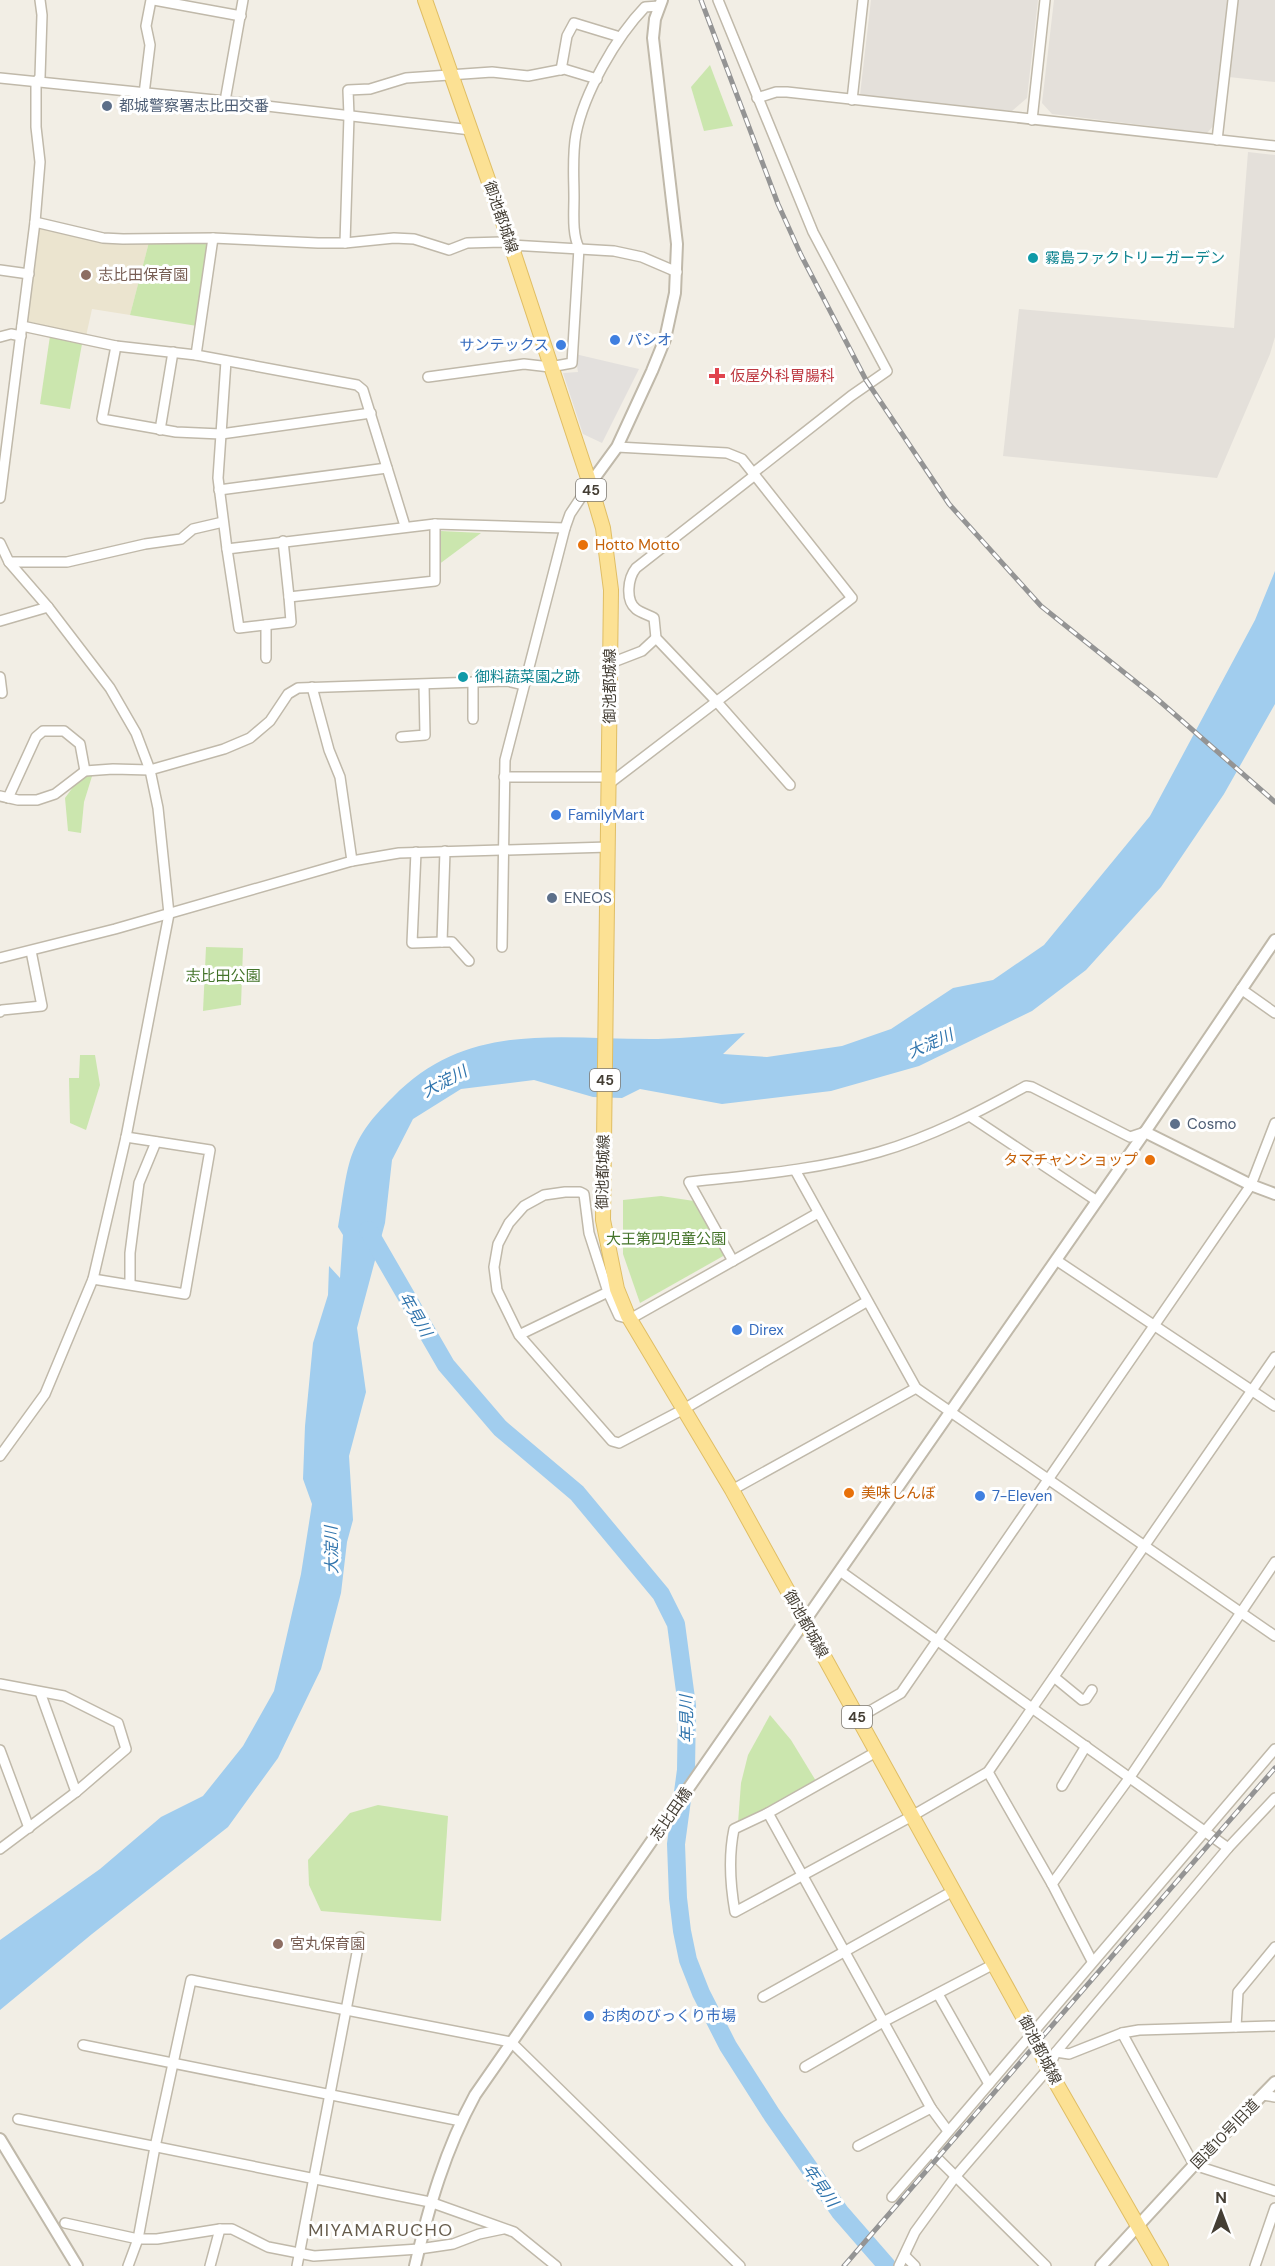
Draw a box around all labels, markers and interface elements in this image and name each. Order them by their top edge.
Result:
place label: 都城警察署志比田交番 [119,96,269,116]
marker: 都城警察署志比田交番 [100,99,114,113]
street label: 御池都城線 [479,178,523,256]
place label: 霧島ファクトリーガーデン [1045,248,1225,268]
marker: 霧島ファクトリーガーデン [1026,251,1040,265]
place label: 志比田保育園 [98,265,188,285]
marker: 志比田保育園 [79,268,93,282]
place label: パシオ [627,330,672,350]
marker: パシオ [608,333,622,347]
place label: サンテックス [459,335,549,355]
marker: サンテックス [554,338,568,352]
place label: 仮屋外科胃腸科 [730,366,835,386]
marker: 仮屋外科胃腸科 [708,367,726,385]
road number: 45 [576,479,606,501]
place label: Hotto Motto [595,535,680,555]
marker: Hotto Motto [576,538,590,552]
street label: 御池都城線 [600,648,620,724]
place label: 御料蔬菜園之跡 [475,667,580,687]
marker: 御料蔬菜園之跡 [456,670,470,684]
place label: FamilyMart [568,805,645,825]
marker: FamilyMart [549,808,563,822]
place label: ENEOS [564,888,612,908]
marker: ENEOS [545,891,559,905]
park label: 志比田公園 [185,966,261,986]
water label: 大淀川 [904,1023,958,1063]
water label: 大淀川 [418,1060,472,1102]
road number: 45 [590,1069,620,1091]
place label: Cosmo [1187,1114,1237,1134]
marker: Cosmo [1168,1117,1182,1131]
street label: 御池都城線 [592,1134,614,1210]
place label: タマチャンショップ [1003,1150,1138,1170]
marker: タマチャンショップ [1143,1153,1157,1167]
park label: 大王第四児童公園 [606,1229,726,1249]
water label: 年見川 [394,1288,438,1342]
place label: Direx [749,1320,784,1340]
marker: Direx [730,1323,744,1337]
place label: 美味しんぼ [861,1483,936,1503]
marker: 美味しんぼ [842,1486,856,1500]
place label: 7-Eleven [992,1486,1052,1506]
marker: 7-Eleven [973,1489,987,1503]
water label: 大淀川 [321,1524,342,1574]
street label: 御池都城線 [779,1586,833,1662]
water label: 年見川 [676,1693,697,1743]
road number: 45 [842,1706,872,1728]
street label: 志比田橋 [646,1784,696,1844]
place label: 宮丸保育園 [290,1934,365,1954]
marker: 宮丸保育園 [271,1937,285,1951]
place label: お肉のびっくり市場 [601,2006,736,2026]
marker: お肉のびっくり市場 [582,2009,596,2023]
street label: 御池都城線 [1014,2012,1066,2088]
street label: 国道10号旧道 [1187,2095,1263,2173]
water label: 年見川 [798,2160,844,2213]
north arrow [1191,2182,1251,2242]
text: N [1215,2187,1227,2208]
district label: MIYAMARUCHO [308,2218,454,2242]

